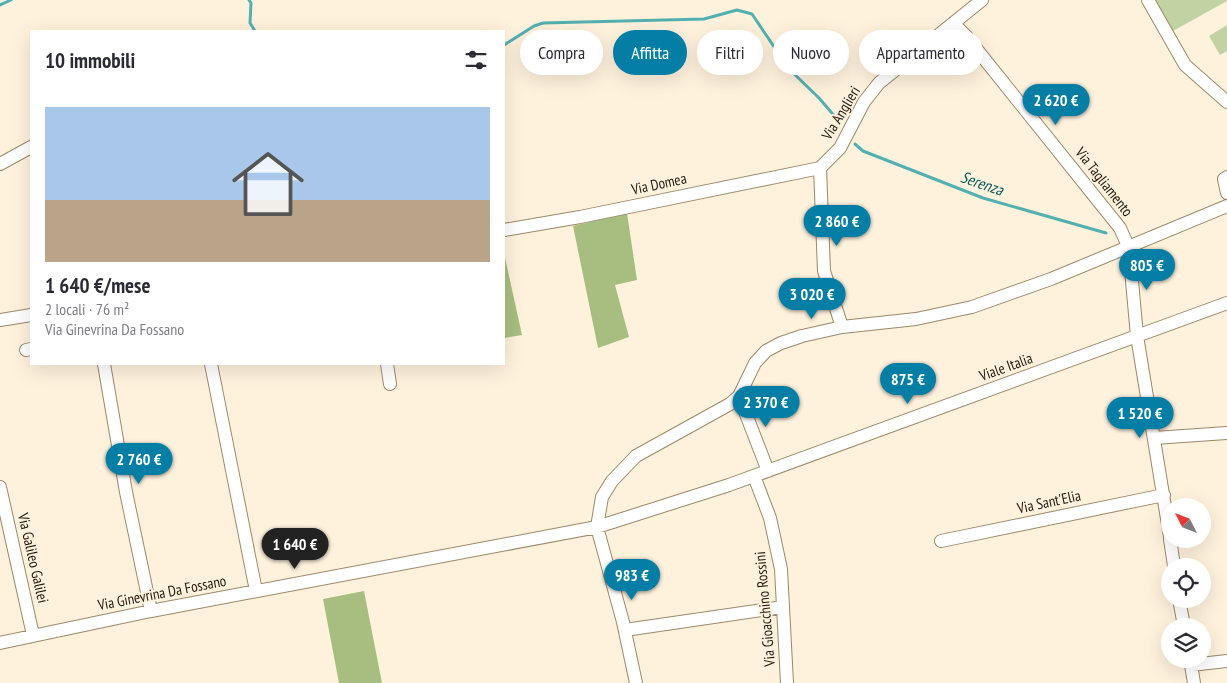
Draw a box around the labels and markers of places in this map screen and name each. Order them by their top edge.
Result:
pin: 2 620 € [1010,84,1102,126]
pin: 2 860 € [791,204,883,247]
pin: 805 € [1112,248,1182,291]
pin: 3 020 € [766,278,858,320]
pin: 875 € [873,362,943,405]
pin: 2 370 € [720,386,812,428]
pin: 1 520 € [1094,396,1186,439]
pin: 2 760 € [93,442,185,485]
pin: 1 640 € [249,528,341,570]
pin: 983 € [597,558,667,601]

